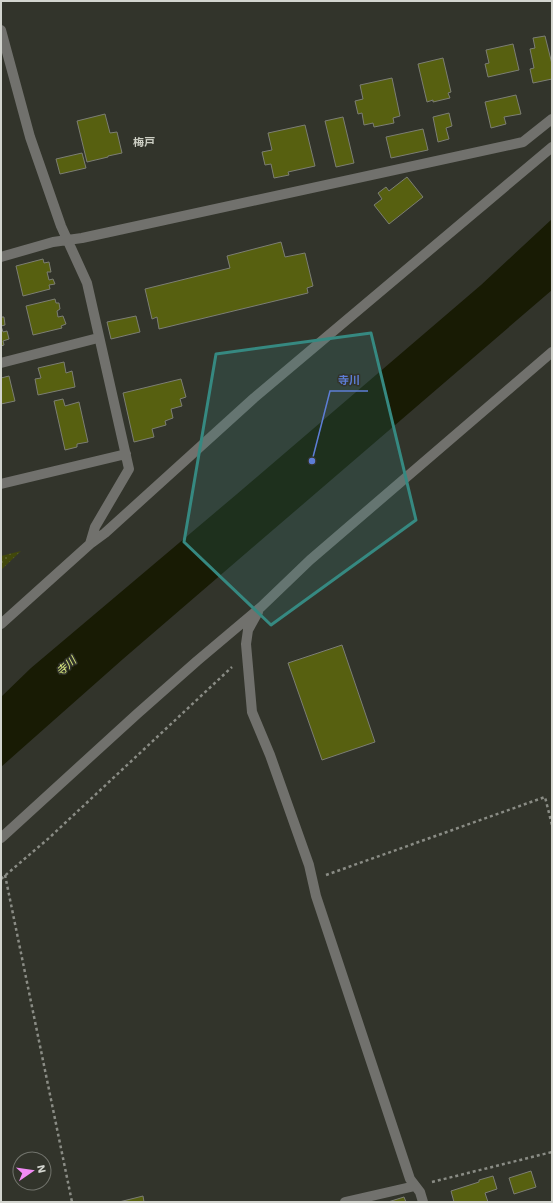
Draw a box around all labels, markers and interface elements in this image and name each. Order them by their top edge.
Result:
district label: 梅戸 [133,136,155,149]
callout: 寺川 [330,368,368,391]
text: 寺川 [338,374,360,387]
water label: 寺川 [54,654,80,679]
north arrow [12,1151,52,1191]
text: N [34,1163,49,1174]

